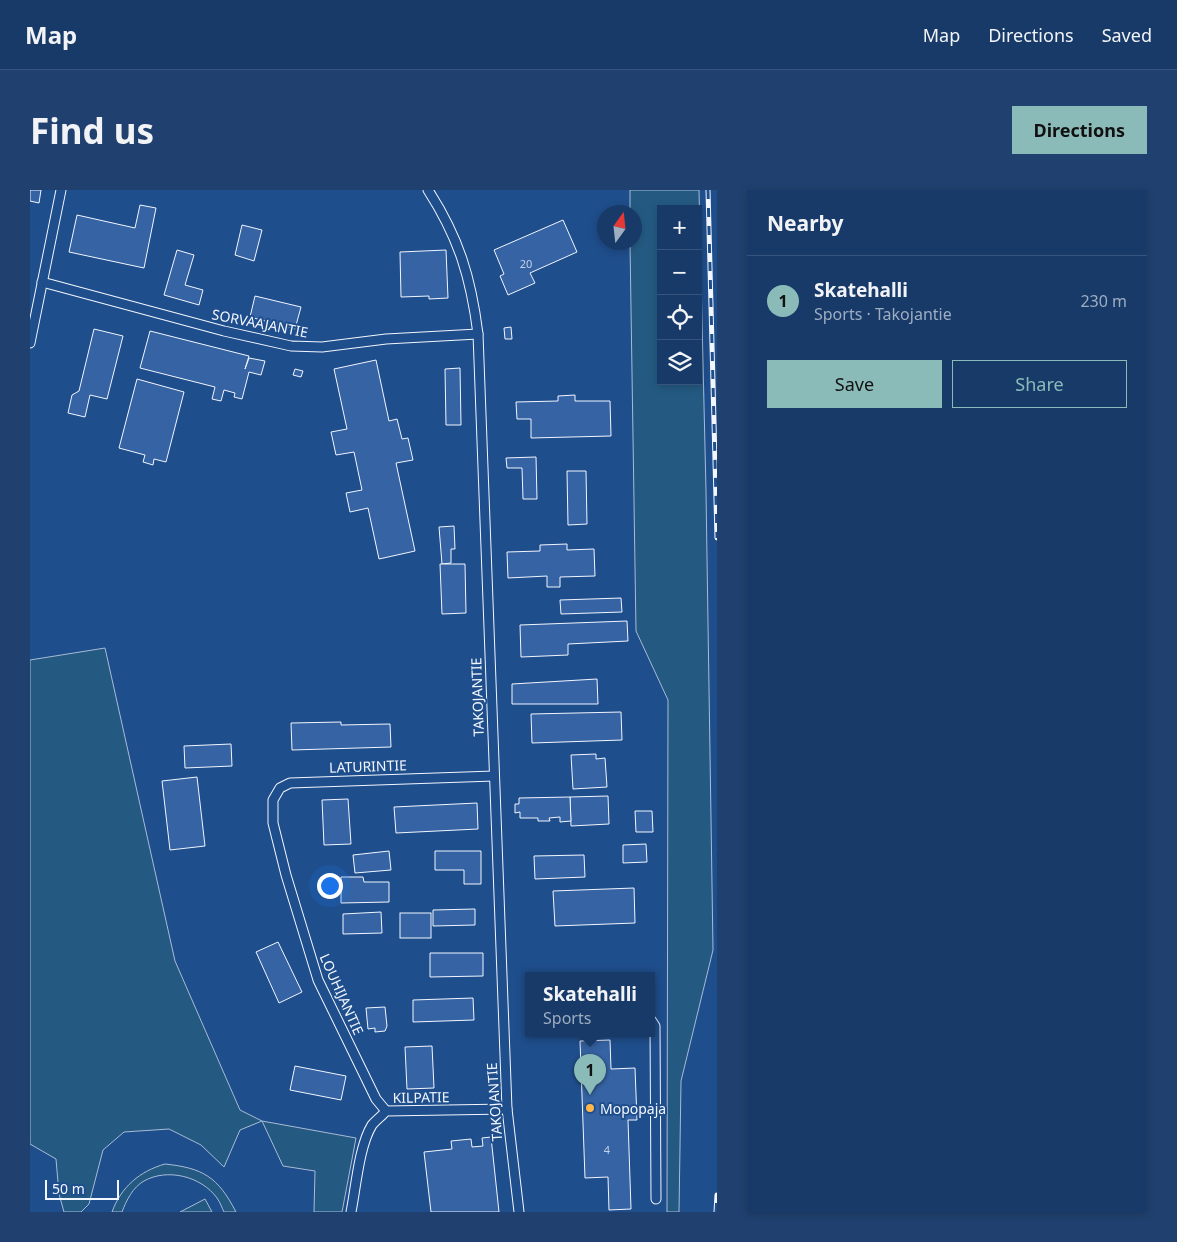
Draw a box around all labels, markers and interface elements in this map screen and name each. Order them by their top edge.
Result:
text: Map [25,18,77,51]
text: Map [923,23,960,47]
text: Directions [988,23,1074,47]
text: Saved [1102,23,1152,47]
button: Directions [1012,106,1147,154]
text: Find us [30,107,154,154]
north arrow [597,205,642,250]
map controls [657,205,702,385]
button: + [657,205,702,250]
text: Nearby [767,209,843,237]
button: − [657,250,702,295]
house number: 20 [520,256,532,271]
text: Skatehalli [814,277,908,303]
text: 1 [778,290,788,312]
text: 230 m [1080,290,1127,312]
button: locate [657,295,702,340]
text: Sports · Takojantie [814,303,952,325]
street label: SORVAAJANTIE [210,304,310,342]
button: layers [657,340,702,385]
button: Save [767,360,942,408]
button: Share [952,360,1127,408]
street label: TAKOJANTIE [466,657,488,737]
street label: LATURINTIE [329,755,407,777]
your location [317,873,343,899]
street label: LOUHIJANTIE [316,950,368,1038]
popup [525,972,655,1037]
text: Skatehalli [543,981,637,1007]
text: Sports [543,1007,591,1029]
pin: 1 [574,1054,606,1095]
street label: TAKOJANTIE [482,1062,506,1142]
street label: KILPATIE [392,1087,450,1107]
place label: Mopopaja [600,1099,666,1118]
marker: Mopopaja [584,1102,596,1114]
house number: 4 [604,1142,611,1157]
scale bar [45,1177,119,1200]
text: 50 m [52,1179,85,1198]

